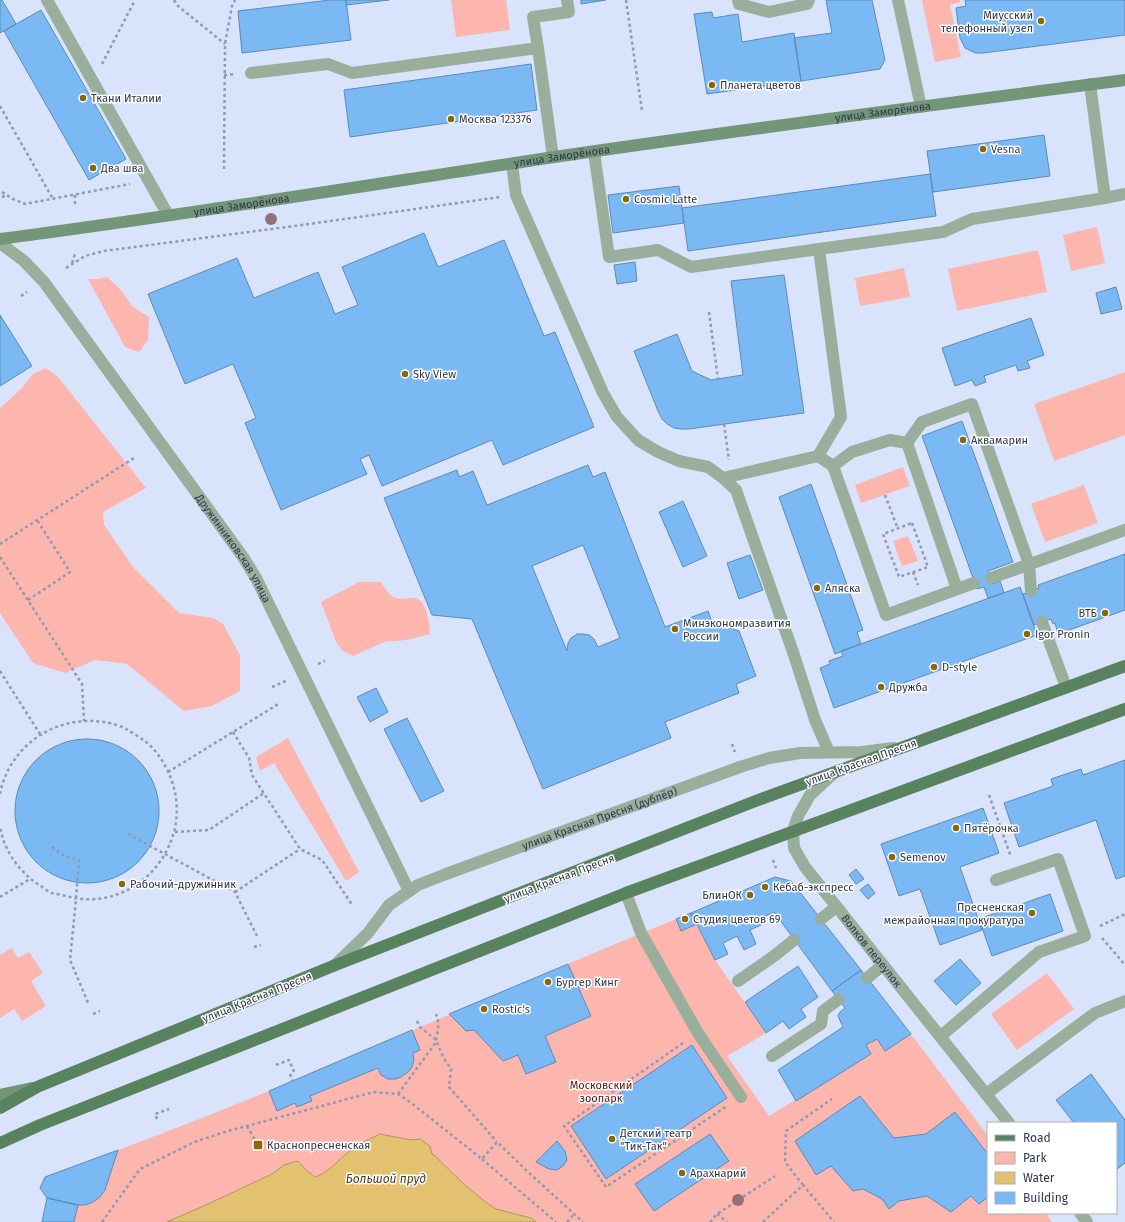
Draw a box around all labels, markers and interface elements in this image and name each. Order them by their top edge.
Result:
place label: Миусский телефонный узел [941,9,1033,35]
marker: Миусский телефонный узел [1036,16,1046,26]
place label: Планета цветов [720,79,801,92]
marker: Планета цветов [707,80,717,90]
place label: Ткани Италии [91,92,161,105]
marker: Ткани Италии [78,93,88,103]
street label: улица Заморёнова [834,99,932,125]
place label: Москва 123376 [459,113,532,126]
marker: Москва 123376 [446,114,456,124]
street label: улица Заморёнова [513,143,611,170]
place label: Vesna [991,143,1020,156]
marker: Vesna [978,144,988,154]
place label: Два шва [100,162,144,175]
marker: Два шва [88,163,98,173]
street label: улица Заморёнова [193,192,290,219]
place label: Cosmic Latte [634,193,697,206]
marker: Cosmic Latte [621,194,631,204]
place label: Sky View [413,368,456,381]
marker: Sky View [400,369,410,379]
place label: Аквамарин [971,434,1028,447]
marker: Аквамарин [958,435,968,445]
street label: Дружинниковская улица [192,491,273,605]
place label: Аляска [825,582,861,595]
marker: Аляска [812,583,822,593]
place label: ВТБ [1078,607,1098,620]
marker: ВТБ [1100,608,1110,618]
place label: Минэкономразвития России [683,617,791,643]
marker: Минэкономразвития России [670,624,680,634]
place label: Igor Pronin [1035,628,1090,641]
marker: Igor Pronin [1022,629,1032,639]
place label: D-style [942,661,977,674]
marker: D-style [929,662,939,672]
place label: Дружба [888,681,928,694]
marker: Дружба [876,682,886,692]
street label: улица Красная Пресня [804,736,918,789]
street label: улица Красная Пресня (дублёр) [520,784,679,853]
place label: Пятёрочка [964,822,1019,835]
marker: Пятёрочка [951,823,961,833]
street label: улица Красная Пресня [502,851,616,905]
place label: Semenov [900,851,946,864]
marker: Semenov [887,852,897,862]
place label: Рабочий-дружинник [130,878,236,891]
marker: Рабочий-дружинник [117,879,127,889]
place label: Кебаб-экспресс [773,881,854,894]
marker: Кебаб-экспресс [760,882,770,892]
place label: БлинОК [702,889,743,902]
marker: БлинОК [745,890,755,900]
place label: Пресненская межрайонная прокуратура [884,901,1024,927]
marker: Пресненская межрайонная прокуратура [1027,908,1037,918]
street label: Волков переулок [838,912,904,990]
place label: Студия цветов 69 [693,913,781,926]
marker: Студия цветов 69 [680,914,690,924]
street label: улица Красная Пресня [201,970,314,1025]
place label: Бургер Кинг [556,976,619,989]
marker: Бургер Кинг [543,977,553,987]
place label: Rostic's [492,1003,530,1016]
marker: Rostic's [479,1004,489,1014]
park label: Московский зоопарк [570,1079,632,1105]
legend [987,1122,1117,1214]
place label: Детский театр "Тик-Так" [619,1127,692,1153]
text: Road [1023,1131,1051,1145]
marker: Детский театр "Тик-Так" [607,1134,617,1144]
marker: Краснопресненская [252,1139,264,1151]
place label: Краснопресненская [267,1139,370,1152]
text: Park [1023,1151,1047,1165]
place label: Арахнарий [690,1167,746,1180]
marker: Арахнарий [677,1168,687,1178]
text: Water [1023,1171,1055,1185]
water label: Большой пруд [346,1172,426,1186]
text: Building [1023,1191,1069,1205]

